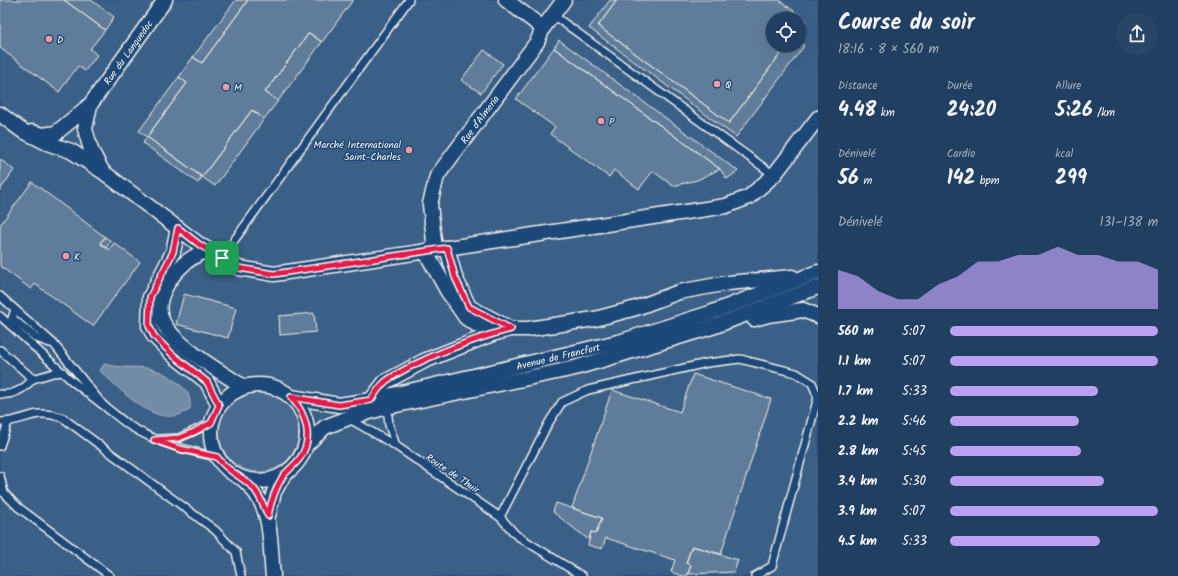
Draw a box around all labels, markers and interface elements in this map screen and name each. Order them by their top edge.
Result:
text: Course du soir [838,6,975,41]
map controls [766,12,806,52]
button: locate [766,12,806,52]
button: share [1116,13,1158,55]
street label: Rue du Languedoc [100,16,158,88]
place label: D [57,32,64,48]
marker: D [44,34,54,44]
text: 18:16 · 8 × 560 m [838,39,939,60]
place label: Q [725,77,732,93]
text: Distance [838,77,878,95]
text: Durée [947,77,972,95]
text: Allure [1055,77,1081,95]
marker: Q [712,79,722,89]
place label: M [234,80,242,96]
marker: M [221,82,231,92]
street label: Rue d'Almeria [457,92,504,147]
text: 4.48 [838,95,876,127]
text: 24:20 [947,95,996,127]
text: 5:26 [1055,95,1093,127]
text: km [876,104,895,122]
text: /km [1093,104,1115,122]
place label: P [609,114,615,130]
marker: P [596,116,606,126]
place label: Marché International Saint-Charles [314,137,402,165]
marker: Marché International Saint-Charles [404,145,414,155]
text: Dénivelé [838,145,876,163]
text: Cardio [947,145,975,163]
text: kcal [1055,145,1073,163]
text: 56 [838,163,859,195]
text: 142 [947,163,975,195]
text: 299 [1055,163,1087,195]
text: m [859,172,872,190]
text: bpm [975,172,999,190]
text: Dénivelé [838,212,882,233]
text: 131–138 m [1100,212,1158,233]
pin [205,241,239,275]
icon: arrive [211,247,233,269]
place label: K [74,249,80,265]
marker: K [61,251,71,261]
text: 560 m [838,321,874,342]
text: 5:07 [902,321,925,342]
street label: Avenue de Francfort [515,339,602,375]
text: 1.1 km [838,351,871,372]
text: 5:07 [902,351,925,372]
text: 1.7 km [838,381,873,402]
text: 5:33 [902,381,927,402]
text: 2.2 km [838,411,878,432]
text: 5:46 [902,411,927,432]
text: 2.8 km [838,441,878,462]
text: 5:45 [902,441,926,462]
street label: Route de Thuir [422,450,483,498]
text: 3.4 km [838,471,877,492]
text: 5:30 [902,471,926,492]
text: 3.9 km [838,501,877,522]
text: 5:07 [902,501,925,522]
text: 4.5 km [838,531,877,552]
text: 5:33 [902,531,927,552]

